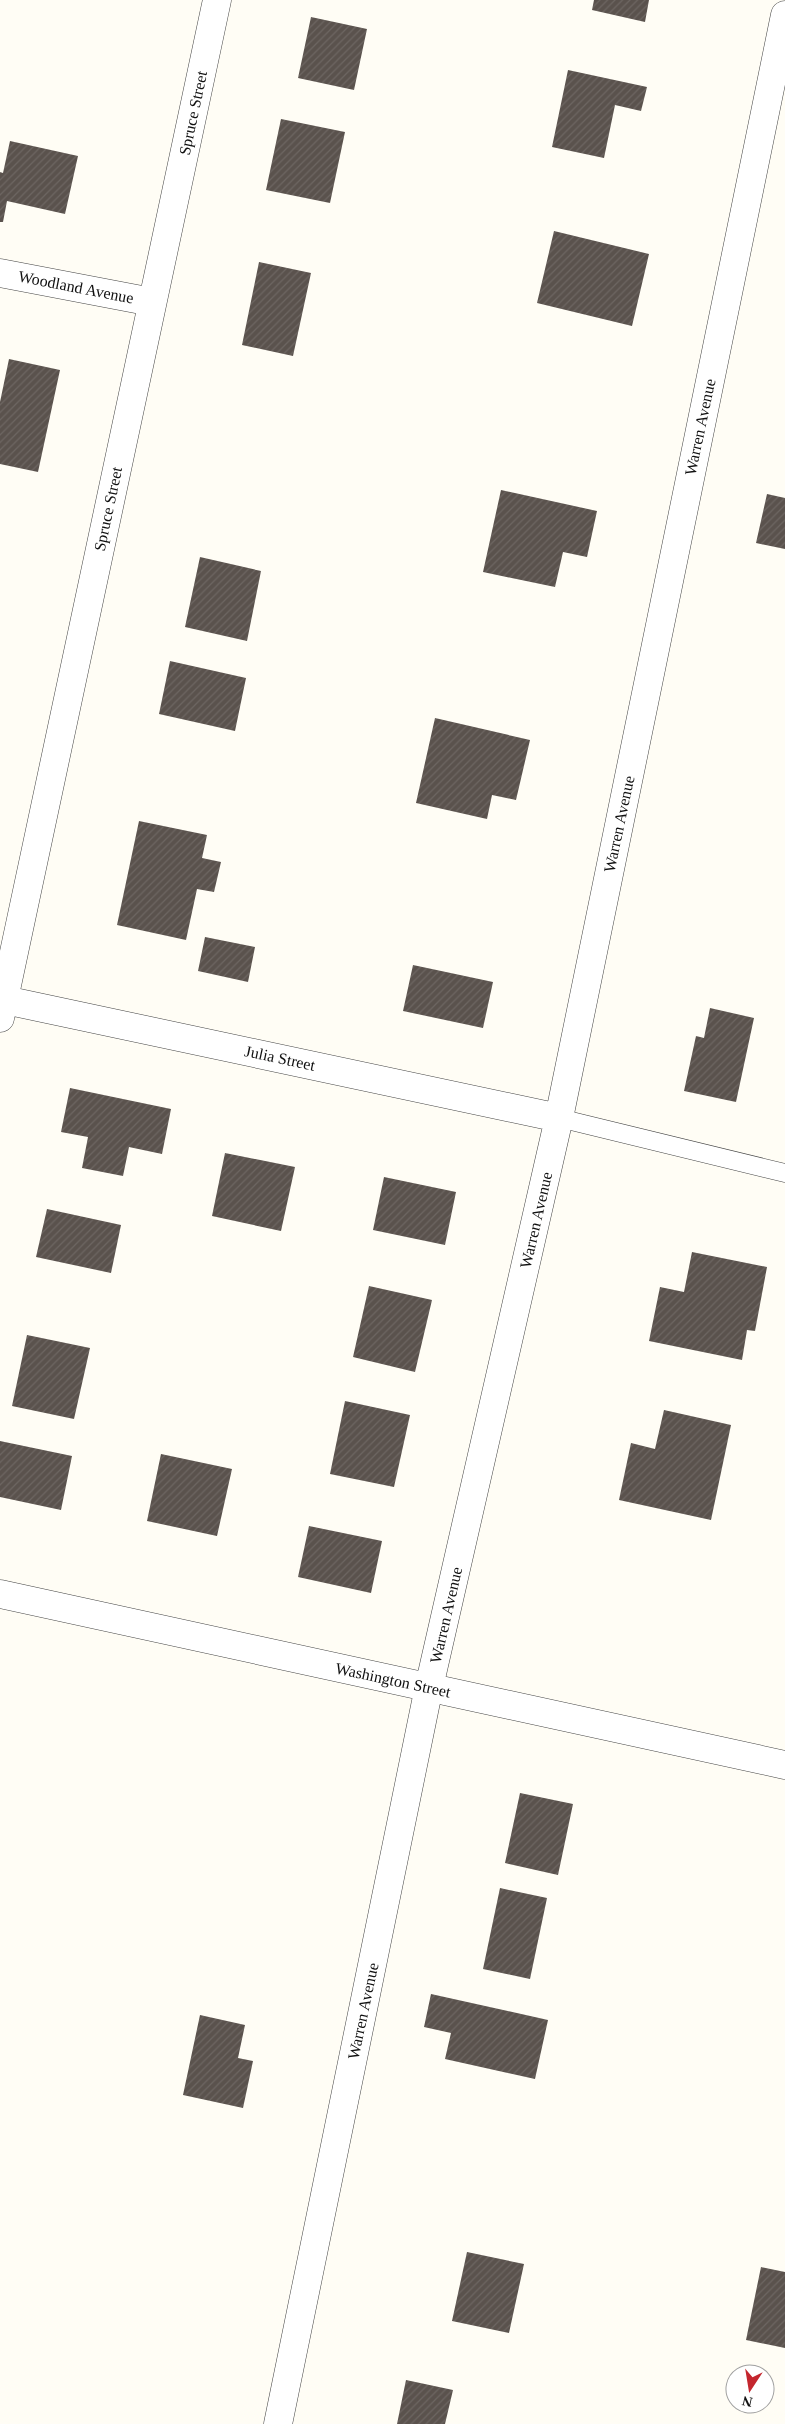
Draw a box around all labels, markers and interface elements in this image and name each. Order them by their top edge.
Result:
street label: Spruce Street [176,69,211,157]
street label: Woodland Avenue [17,267,135,307]
street label: Warren Avenue [681,377,719,477]
street label: Spruce Street [91,465,126,553]
street label: Warren Avenue [600,774,638,874]
street label: Julia Street [243,1042,317,1074]
street label: Warren Avenue [517,1170,555,1270]
street label: Warren Avenue [427,1565,465,1665]
street label: Washington Street [334,1659,453,1702]
street label: Warren Avenue [344,1961,382,2061]
north arrow [725,2364,775,2414]
text: N [741,2393,754,2410]

